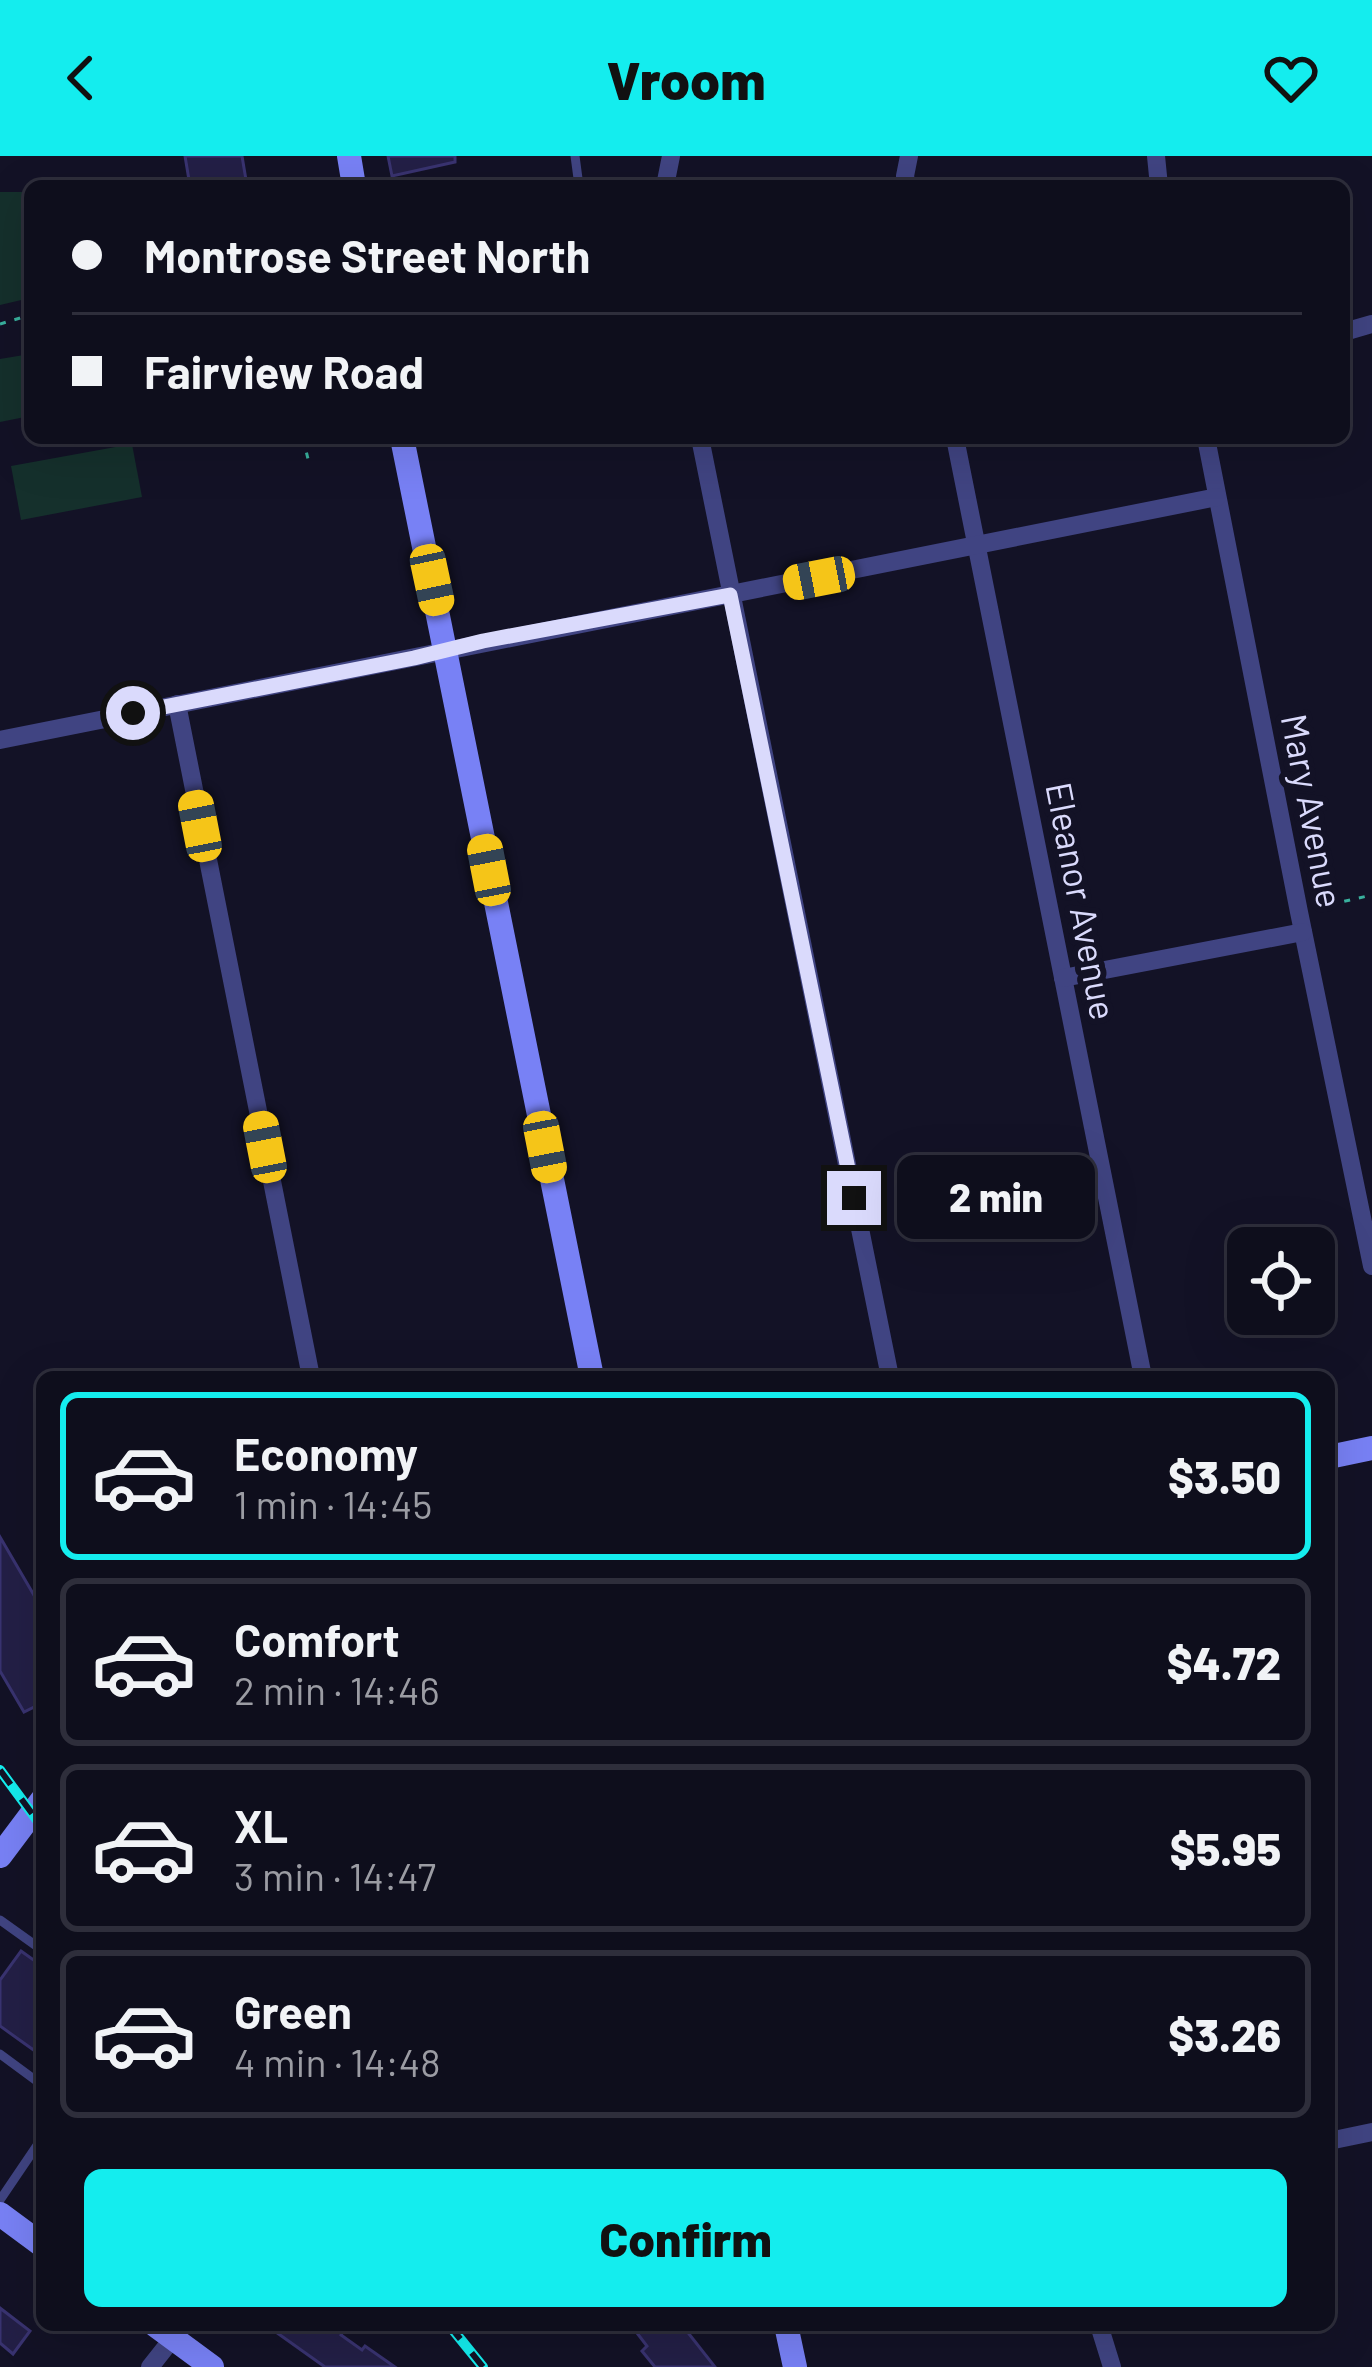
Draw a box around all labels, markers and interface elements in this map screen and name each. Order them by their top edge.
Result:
icon: back [48,45,114,111]
icon: heart [1258,45,1324,111]
text: Vroom [606,46,766,111]
text: Montrose Street North [144,228,590,282]
text: Fairview Road [144,344,424,398]
car [407,541,457,619]
car [780,553,858,603]
route start [106,686,160,740]
street label: Mary Avenue [1274,710,1353,911]
street label: Eleanor Avenue [1038,778,1127,1023]
car [175,787,225,865]
car [464,831,514,909]
car [240,1108,290,1186]
car [520,1108,570,1186]
callout: 2 min [896,1156,1094,1240]
route end [827,1171,881,1225]
text: 2 min [949,1173,1043,1220]
map controls [1227,1227,1335,1335]
button: locate [1227,1227,1335,1335]
icon: car [90,1422,198,1530]
text: Economy [234,1426,418,1480]
text: $3.50 [1168,1449,1281,1503]
text: 1 min · 14:45 [234,1480,432,1527]
icon: car [90,1608,198,1716]
text: Comfort [234,1612,400,1666]
text: $4.72 [1167,1635,1281,1689]
text: 2 min · 14:46 [234,1666,440,1713]
icon: car [90,1794,198,1902]
text: XL [234,1798,288,1852]
text: $5.95 [1170,1821,1281,1875]
text: 3 min · 14:47 [234,1852,436,1899]
icon: car [90,1980,198,2088]
text: Green [234,1984,352,2038]
text: $3.26 [1168,2007,1281,2061]
text: 4 min · 14:48 [234,2038,440,2085]
button: Confirm [84,2169,1287,2307]

